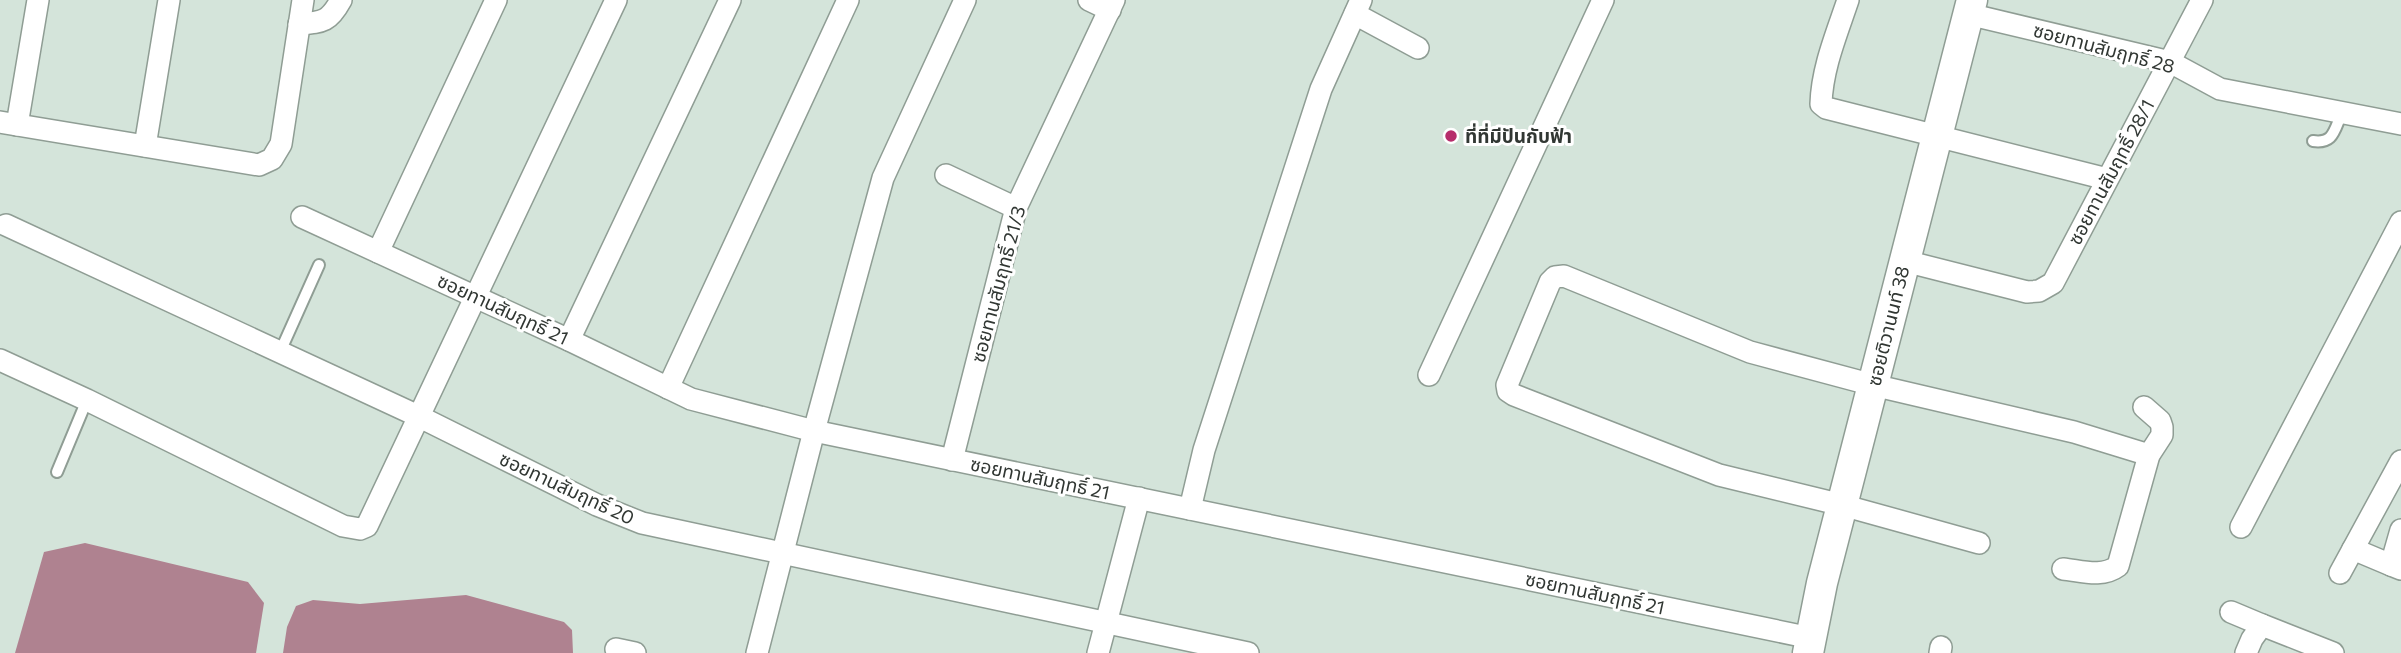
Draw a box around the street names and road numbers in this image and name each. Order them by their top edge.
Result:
street label: ซอยทานสัมฤทธิ์ 28 [2031,18,2177,77]
street label: ซอยทานสัมฤทธิ์ 28/1 [2063,95,2159,248]
street label: ซอยทานสัมฤทธิ์ 21/3 [966,203,1029,365]
street label: ซอยติวานนท์ 38 [1862,264,1914,388]
street label: ซอยทานสัมฤทธิ์ 21 [434,268,572,349]
street label: ซอยทานสัมฤทธิ์ 20 [496,446,638,529]
street label: ซอยทานสัมฤทธิ์ 21 [968,452,1112,504]
street label: ซอยทานสัมฤทธิ์ 21 [1523,567,1667,619]

